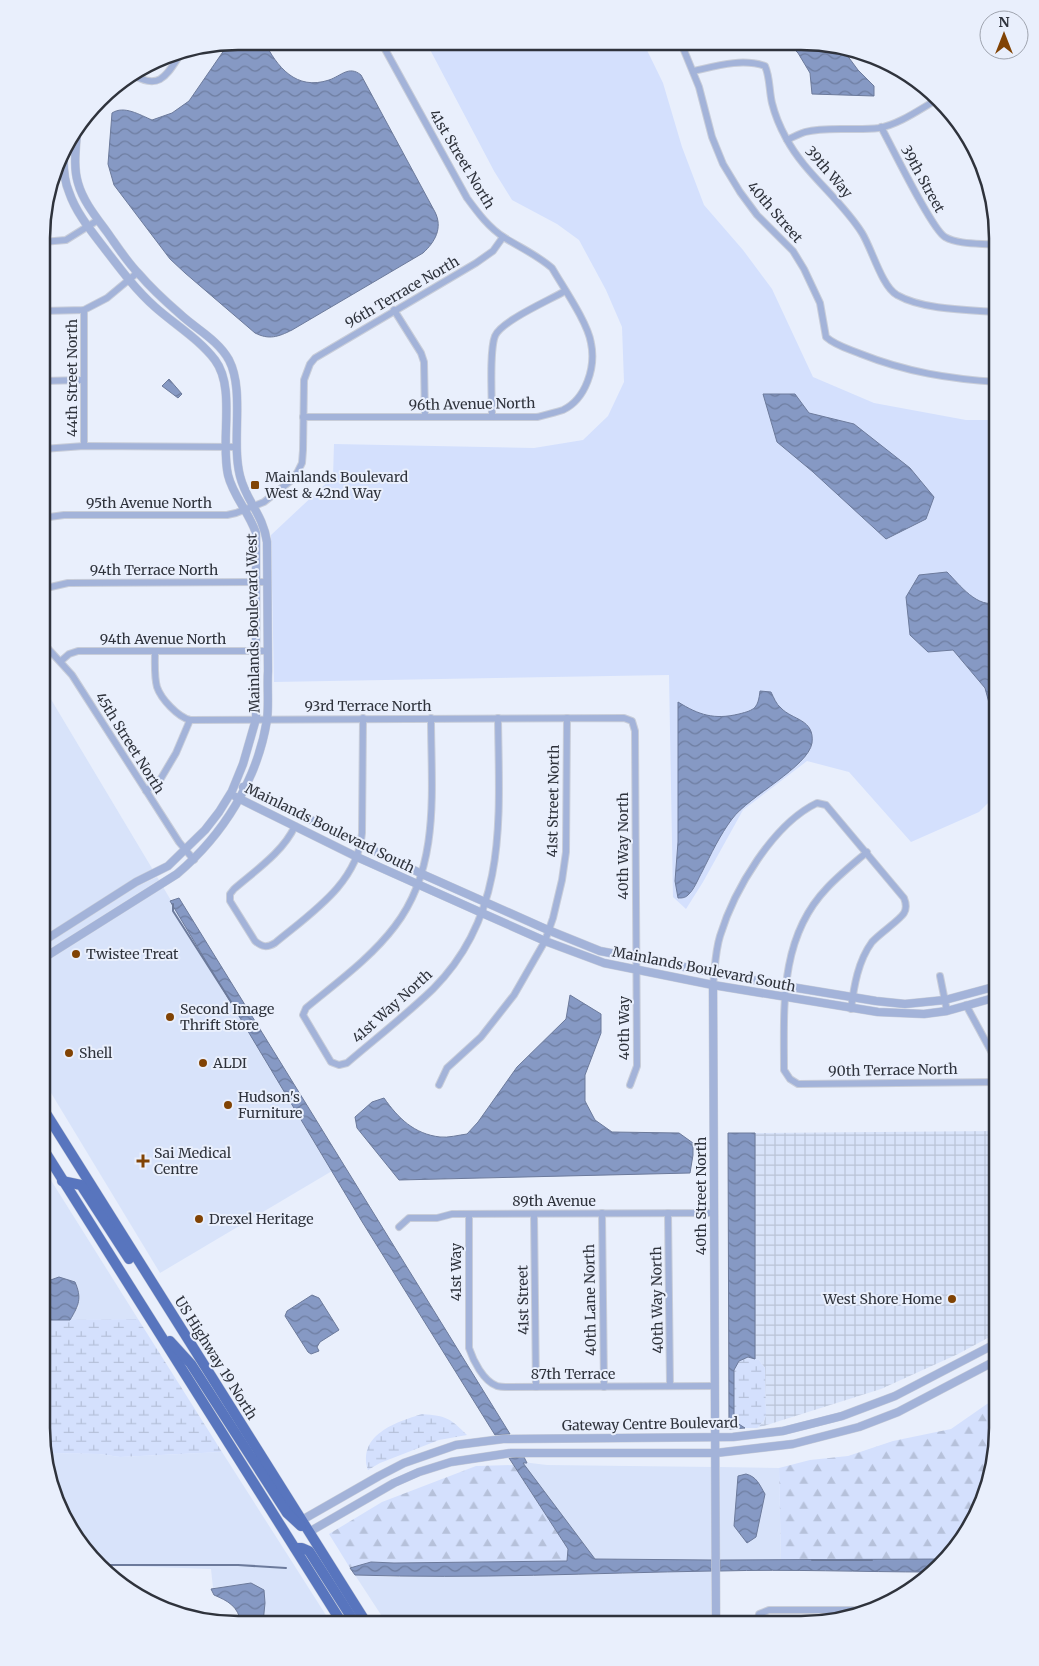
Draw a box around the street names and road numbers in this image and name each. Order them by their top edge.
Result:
street label: 41st Street North [425,106,499,212]
street label: 39th Way [802,142,857,202]
street label: 39th Street [897,142,949,216]
street label: 40th Street [743,178,807,247]
street label: 96th Terrace North [342,252,462,332]
street label: 44th Street North [63,319,81,437]
street label: 96th Avenue North [408,394,536,414]
street label: 95th Avenue North [86,494,212,512]
street label: Mainlands Boulevard West [242,533,264,713]
street label: 94th Terrace North [90,561,218,579]
street label: 94th Avenue North [100,630,226,648]
street label: 45th Street North [92,689,168,797]
street label: 93rd Terrace North [304,697,432,715]
street label: 41st Street North [543,745,563,857]
street label: Mainlands Boulevard South [242,779,418,877]
street label: 40th Way North [614,792,632,900]
street label: Mainlands Boulevard South [611,942,797,996]
street label: 41st Way North [348,965,436,1047]
street label: 40th Way [615,995,633,1060]
street label: 90th Terrace North [828,1060,958,1080]
street label: 40th Street North [692,1137,710,1255]
street label: 89th Avenue [512,1192,596,1210]
street label: 41st Way [447,1242,465,1301]
street label: 40th Lane North [580,1244,600,1356]
street label: 40th Way North [647,1246,667,1354]
street label: 41st Street [513,1265,533,1335]
street label: US Highway 19 North [171,1293,261,1423]
street label: 87th Terrace [531,1365,615,1383]
street label: Gateway Centre Boulevard [562,1413,739,1435]

